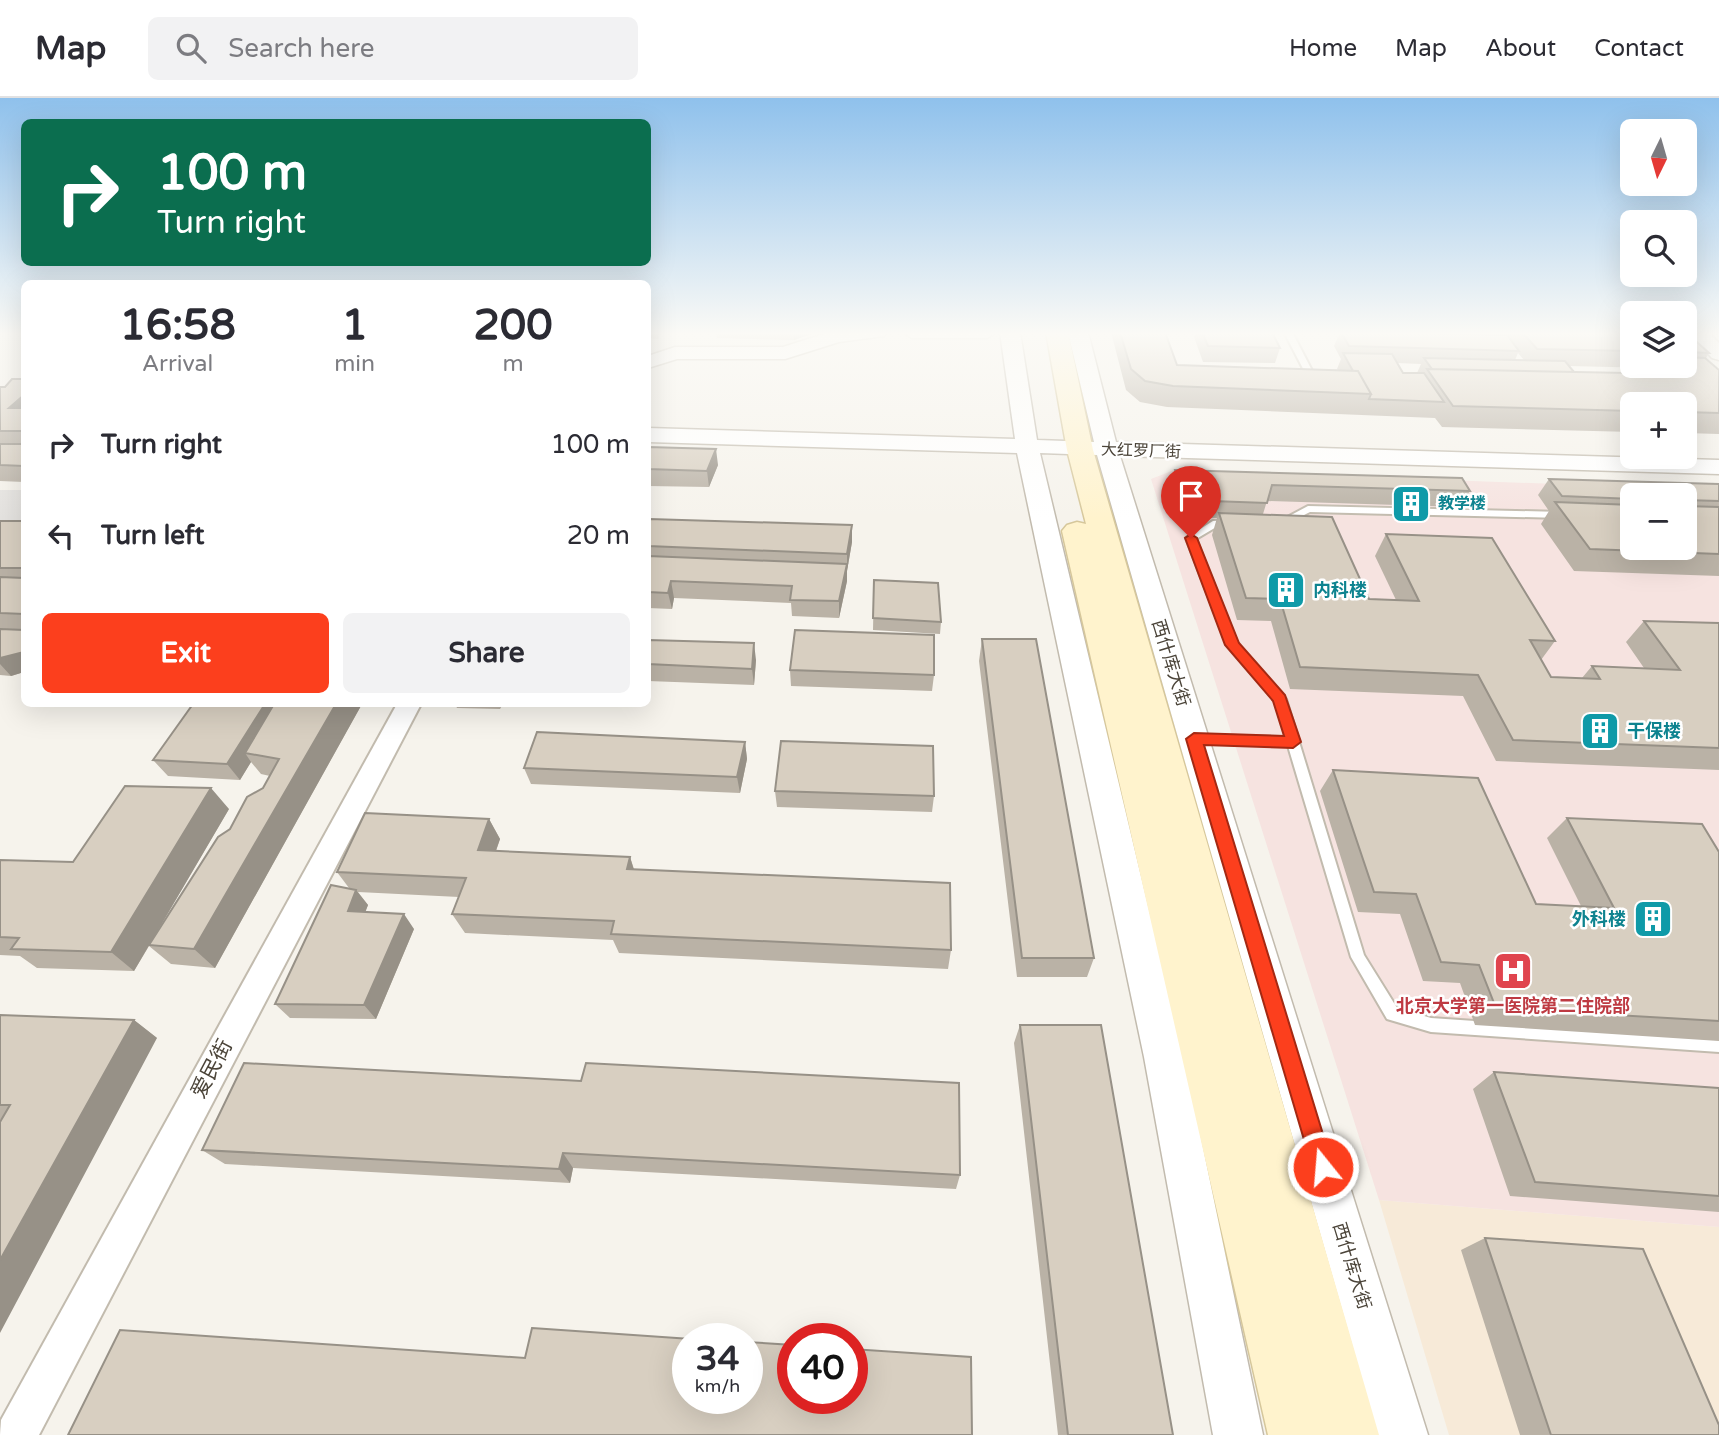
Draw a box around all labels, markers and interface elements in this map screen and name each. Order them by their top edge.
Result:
search box [148,17,638,80]
text: Map [35,29,106,68]
icon: search [172,29,210,67]
text: Search here [228,33,374,64]
text: Home [1289,34,1357,63]
text: Map [1395,34,1447,63]
text: About [1485,34,1556,63]
text: Contact [1594,34,1684,63]
north arrow [1620,119,1698,196]
map controls [1620,119,1697,560]
text: 100 m [157,144,307,203]
icon: right [42,147,133,238]
text: Turn right [157,204,306,242]
button: search [1620,210,1697,287]
text: 16:58 [119,300,236,351]
text: 1 [341,300,368,351]
text: 200 [473,300,553,351]
button: layers [1620,301,1697,378]
text: Arrival [142,350,213,378]
text: min [334,350,375,378]
text: m [502,350,524,378]
button: + [1620,392,1697,469]
icon: right [42,426,80,464]
text: Turn right [101,429,222,460]
text: 100 m [550,429,630,460]
street label: 大红罗厂街 [1101,440,1181,462]
pin [1161,466,1221,538]
icon: arrive [1172,477,1210,515]
building icon: 教学楼 [1390,483,1432,525]
button: − [1620,483,1697,560]
place label: 教学楼 [1438,494,1486,514]
icon: left [42,517,80,555]
text: Turn left [101,520,204,551]
text: 20 m [567,520,630,551]
building icon: 内科楼 [1265,569,1307,611]
place label: 内科楼 [1313,579,1367,601]
button: Exit [42,613,329,693]
button: Share [343,613,630,693]
street label: 西什库大街 [1147,617,1195,709]
building icon: 干保楼 [1579,710,1621,752]
place label: 干保楼 [1627,720,1681,742]
building icon: 外科楼 [1632,898,1674,940]
place label: 外科楼 [1572,908,1626,930]
hospital icon: 北京大学第一医院第二住院部 [1492,950,1534,992]
place label: 北京大学第一医院第二住院部 [1396,995,1630,1017]
street label: 爱民街 [186,1035,238,1103]
position arrow [1286,1130,1360,1204]
street label: 西什库大街 [1328,1220,1376,1312]
speed limit sign: 40 [777,1323,868,1414]
text: 34 [696,1338,739,1380]
text: km/h [695,1375,740,1397]

